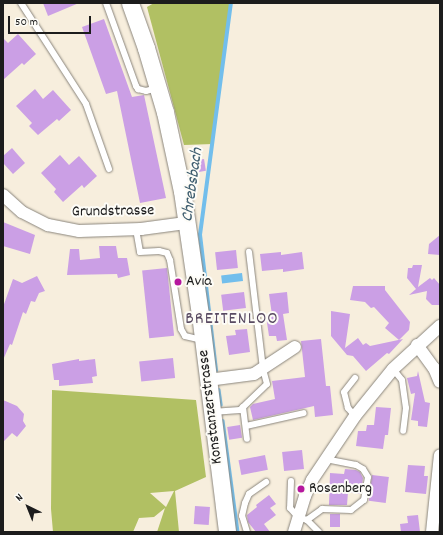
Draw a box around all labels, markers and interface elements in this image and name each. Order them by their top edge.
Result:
scale bar [10,8,93,34]
text: 50 m [15,14,38,31]
water label: Chrebsbach [179,147,209,223]
street label: Grundstrasse [72,202,154,222]
place label: Avia [186,272,212,292]
marker: Avia [173,277,183,287]
district label: BREITENLOO [185,309,279,331]
street label: Konstanzerstrasse [194,349,228,465]
place label: Rosenberg [309,479,372,499]
marker: Rosenberg [296,484,306,494]
north arrow [8,487,48,527]
text: N [12,491,27,506]

